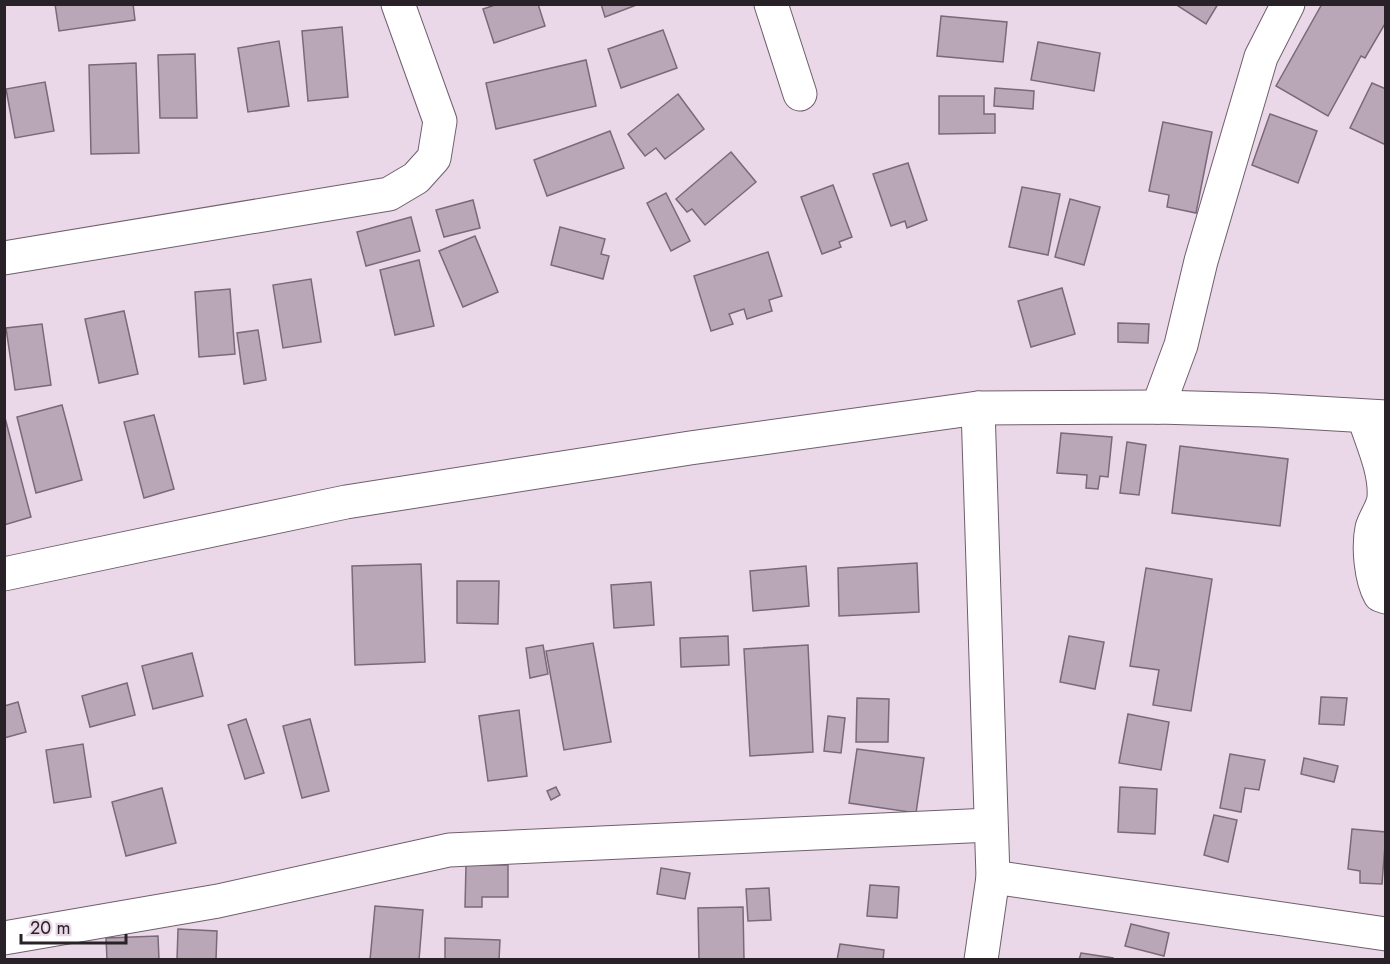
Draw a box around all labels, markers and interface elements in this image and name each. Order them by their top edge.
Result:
scale bar [21,907,126,945]
text: 20 m [30,915,70,941]

